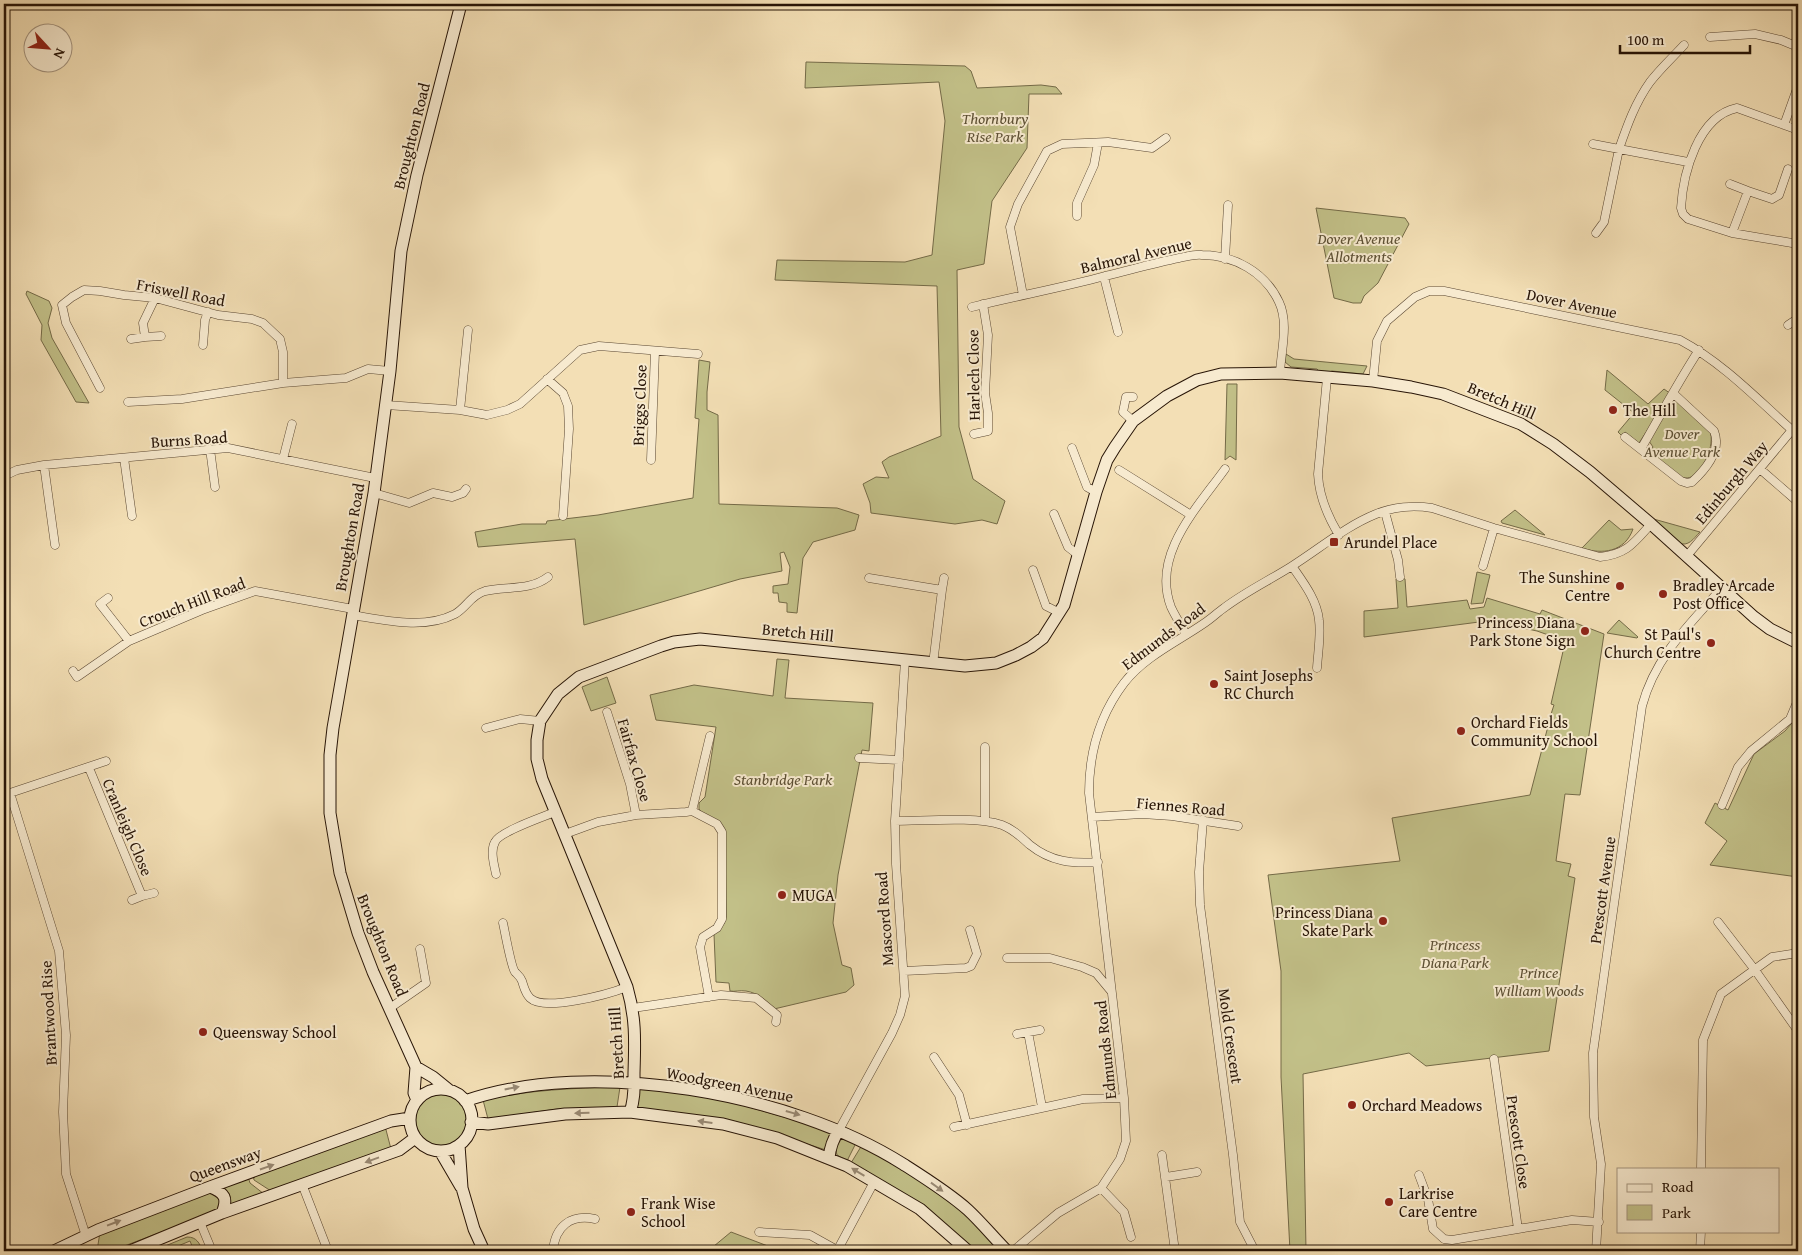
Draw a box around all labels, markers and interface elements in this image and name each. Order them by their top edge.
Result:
north arrow [22,22,72,72]
scale bar [1620,22,1750,54]
text: 100 m [1627,29,1665,50]
text: N [48,45,71,63]
street label: Broughton Road [386,80,436,192]
park label: Thornbury Rise Park [962,106,1029,148]
park label: Dover Avenue Allotments [1317,226,1401,268]
street label: Balmoral Avenue [1078,231,1194,279]
street label: Friswell Road [135,272,228,312]
street label: Dover Avenue [1525,282,1619,324]
street label: Harlech Close [960,329,986,421]
street label: Briggs Close [626,364,652,446]
street label: Bretch Hill [1464,375,1540,425]
place label: The Hill [1623,398,1677,422]
marker: The Hill [1607,404,1619,416]
park label: Dover Avenue Park [1643,421,1721,463]
street label: Burns Road [150,424,229,454]
street label: Edinburgh Way [1689,435,1773,529]
street label: Broughton Road [328,481,370,593]
place label: Arundel Place [1344,530,1437,554]
marker: Arundel Place [1328,536,1340,548]
place label: The Sunshine Centre [1519,565,1610,607]
street label: Crouch Hill Road [135,571,249,633]
place label: Bradley Arcade Post Office [1673,573,1775,615]
marker: The Sunshine Centre [1614,580,1626,592]
marker: Bradley Arcade Post Office [1657,588,1669,600]
street label: Edmunds Road [1116,596,1210,675]
place label: Princess Diana Park Stone Sign [1470,610,1575,652]
street label: Bretch Hill [761,616,836,648]
place label: St Paul's Church Centre [1604,622,1701,664]
marker: Princess Diana Park Stone Sign [1579,625,1591,637]
marker: St Paul's Church Centre [1705,637,1717,649]
place label: Saint Josephs RC Church [1224,663,1313,705]
marker: Saint Josephs RC Church [1208,678,1220,690]
place label: Orchard Fields Community School [1471,710,1598,752]
street label: Fairfax Close [612,716,658,804]
marker: Orchard Fields Community School [1455,725,1467,737]
park label: Stanbridge Park [734,767,833,791]
street label: Cranleigh Close [97,775,159,879]
street label: Fiennes Road [1136,790,1227,822]
street label: Prescott Avenue [1583,835,1621,945]
street label: Mascord Road [869,871,899,967]
place label: MUGA [792,883,835,907]
marker: MUGA [776,889,788,901]
street label: Broughton Road [351,890,415,1000]
place label: Princess Diana Skate Park [1275,900,1374,942]
marker: Princess Diana Skate Park [1377,915,1389,927]
park label: Princess Diana Park [1420,932,1489,974]
street label: Brantwood Rise [33,960,63,1066]
park label: Prince William Woods [1494,960,1584,1002]
street label: Mold Crescent [1212,987,1250,1086]
street label: Edmunds Road [1088,999,1122,1101]
street label: Bretch Hill [602,1006,630,1080]
place label: Queensway School [213,1020,337,1044]
marker: Queensway School [197,1026,209,1038]
street label: Woodgreen Avenue [664,1060,796,1108]
one-way arrow [504,1084,520,1092]
place label: Orchard Meadows [1362,1093,1482,1117]
street label: Prescott Close [1501,1094,1537,1190]
marker: Orchard Meadows [1346,1099,1358,1111]
one-way arrow [573,1110,589,1118]
one-way arrow [786,1110,801,1118]
one-way arrow [696,1118,712,1126]
street label: Queensway [185,1140,265,1188]
one-way arrow [364,1156,379,1164]
one-way arrow [259,1162,274,1170]
one-way arrow [851,1168,865,1177]
legend [1617,1168,1780,1232]
text: Road [1662,1176,1693,1197]
place label: Larkrise Care Centre [1399,1181,1477,1223]
one-way arrow [930,1182,943,1193]
place label: Frank Wise School [641,1191,715,1233]
marker: Larkrise Care Centre [1383,1196,1395,1208]
text: Park [1662,1202,1691,1223]
marker: Frank Wise School [625,1206,637,1218]
one-way arrow [107,1219,122,1227]

